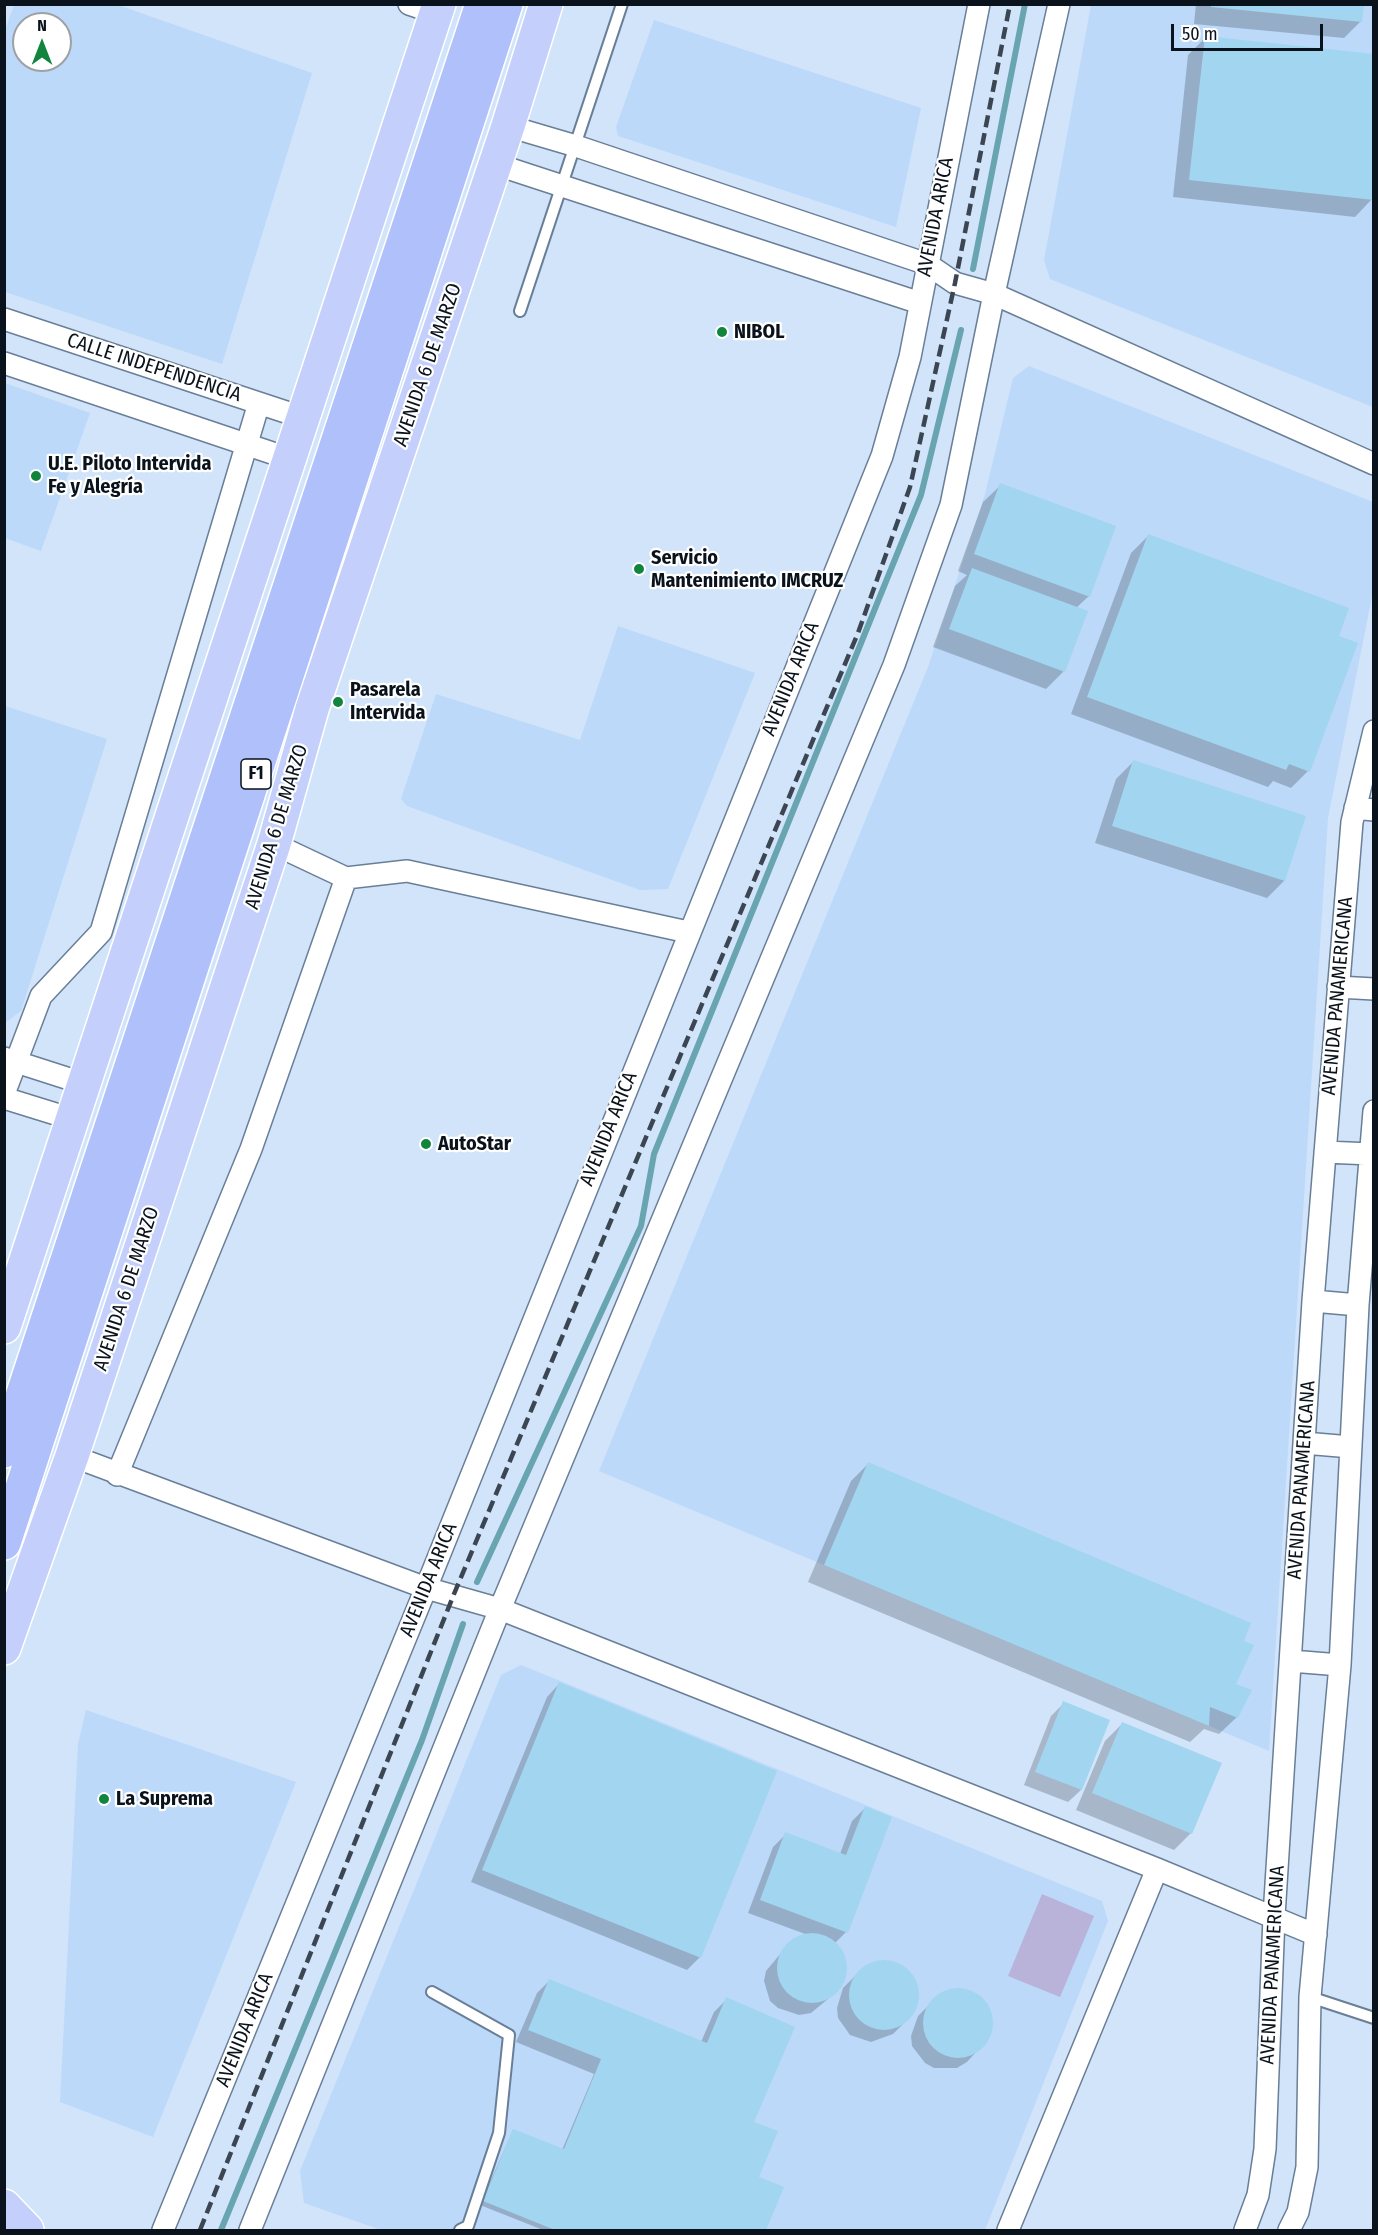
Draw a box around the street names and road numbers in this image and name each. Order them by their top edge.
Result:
street label: AVENIDA ARICA [913,155,959,279]
street label: AVENIDA 6 DE MARZO [389,280,467,450]
street label: CALLE INDEPENDENCIA [64,328,244,408]
street label: AVENIDA ARICA [757,618,825,740]
street label: AVENIDA 6 DE MARZO [241,742,313,912]
road number: F1 [241,759,271,789]
street label: AVENIDA PANAMERICANA [1317,896,1359,1096]
street label: AVENIDA ARICA [575,1068,643,1190]
street label: AVENIDA 6 DE MARZO [89,1204,165,1374]
street label: AVENIDA PANAMERICANA [1283,1380,1321,1580]
street label: AVENIDA ARICA [395,1519,463,1641]
street label: AVENIDA PANAMERICANA [1256,1865,1290,2065]
street label: AVENIDA ARICA [211,1969,279,2091]

